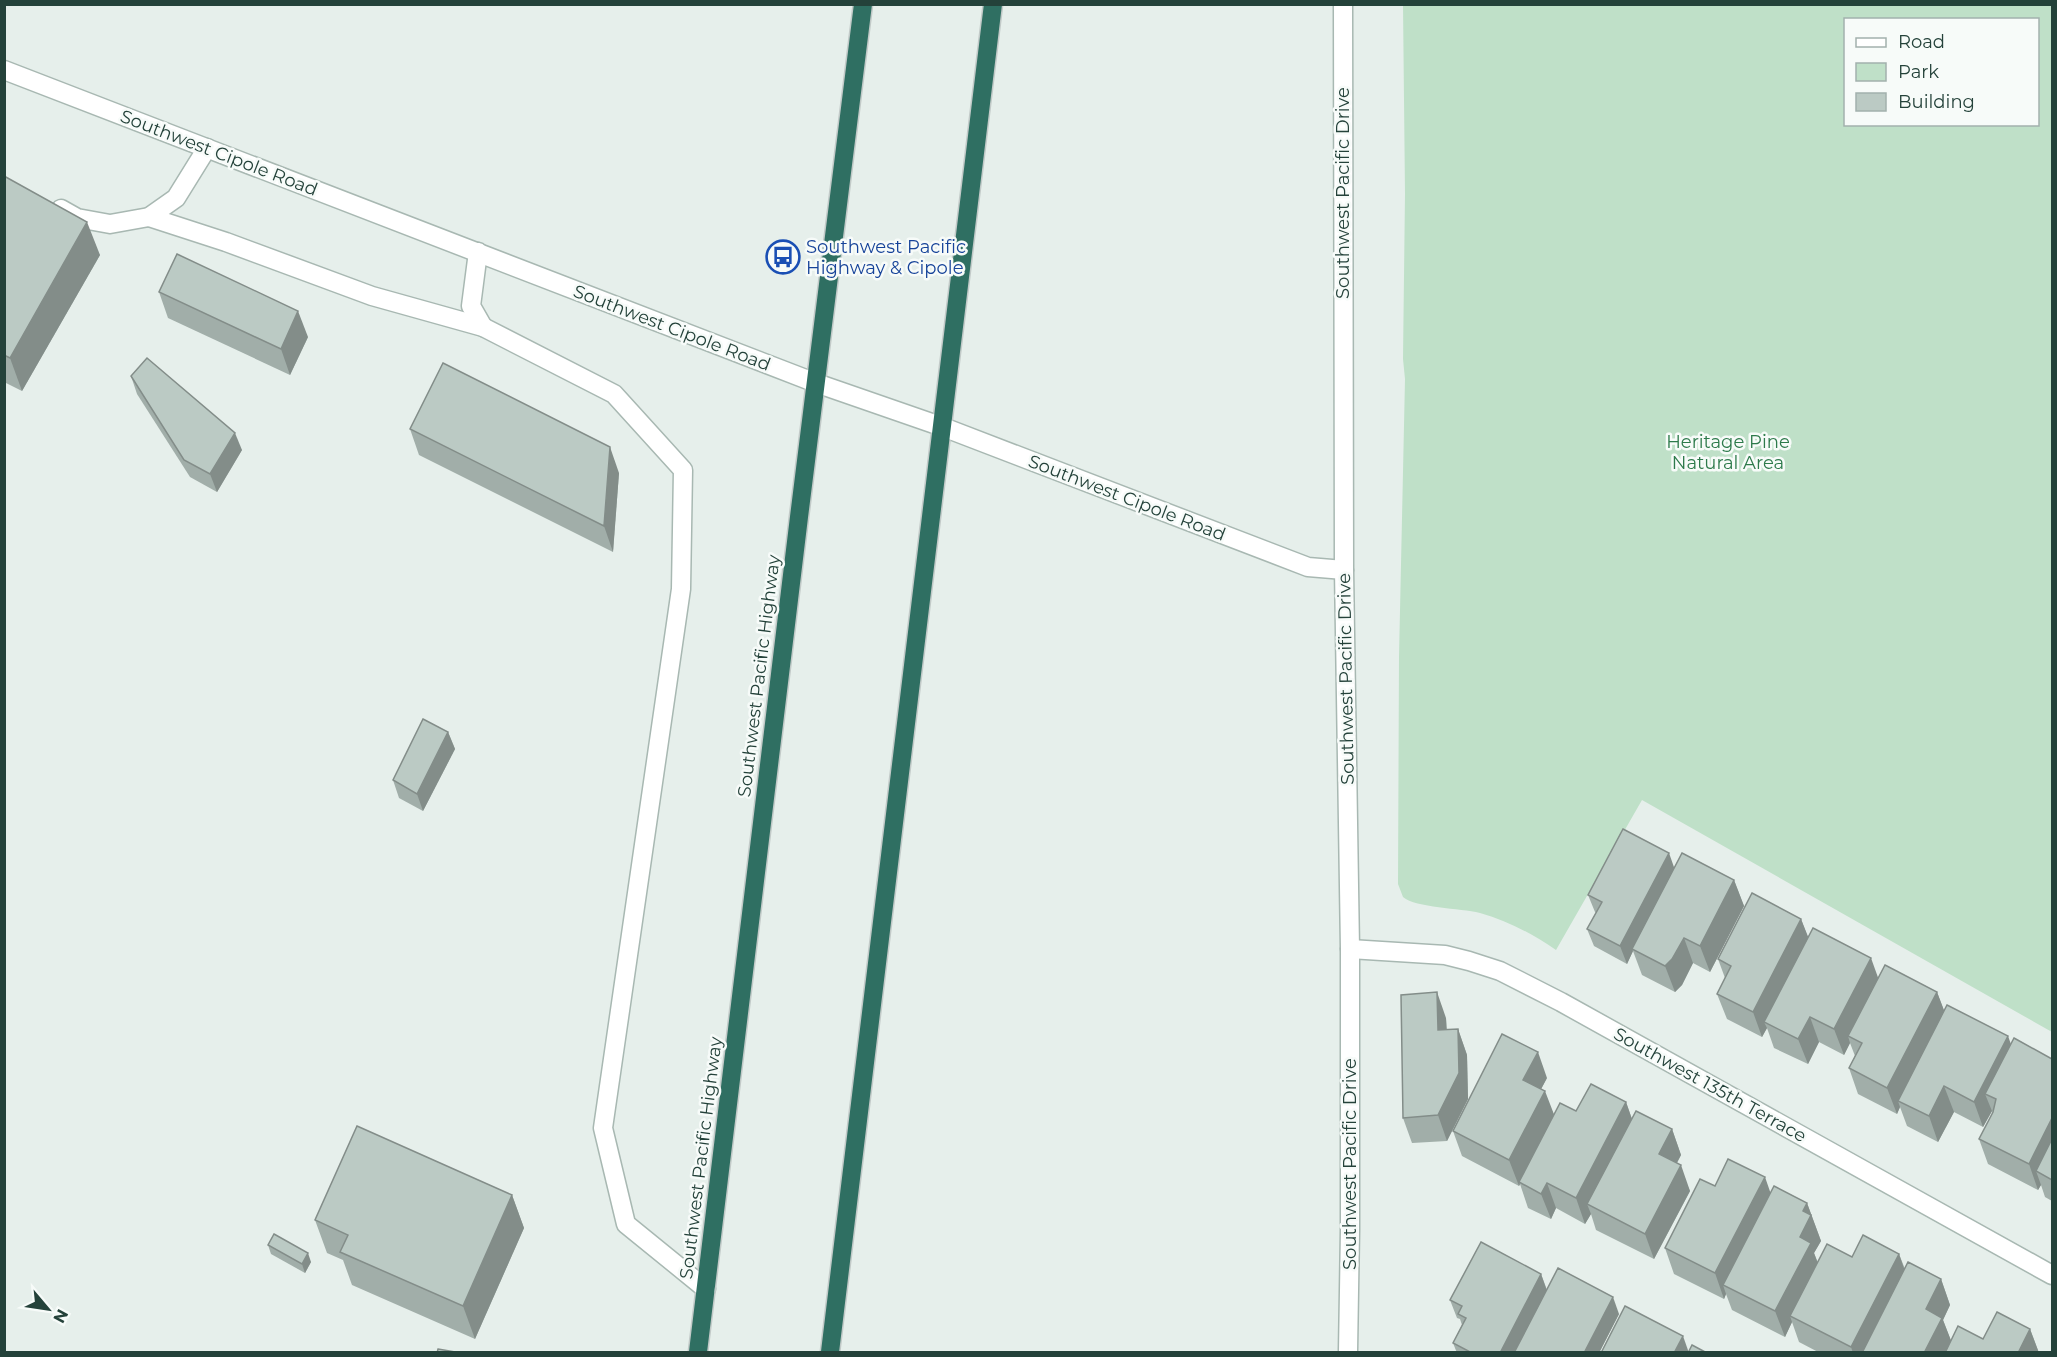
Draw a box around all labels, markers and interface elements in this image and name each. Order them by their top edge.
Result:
legend [1844,18,2039,126]
text: Road [1898,31,1945,53]
text: Park [1898,61,1939,83]
street label: Southwest Pacific Drive [1332,87,1354,299]
text: Building [1898,91,1975,113]
street label: Southwest Cipole Road [117,105,321,201]
place label: Southwest Pacific Highway & Cipole [806,236,966,279]
bus stop icon: Southwest Pacific Highway & Cipole [765,239,801,275]
street label: Southwest Cipole Road [570,280,774,376]
park label: Heritage Pine Natural Area [1666,431,1790,474]
street label: Southwest Cipole Road [1025,450,1229,546]
street label: Southwest Pacific Highway [733,553,785,798]
street label: Southwest Pacific Drive [1333,573,1359,785]
street label: Southwest 135th Terrace [1610,1023,1810,1147]
street label: Southwest Pacific Highway [675,1035,727,1280]
street label: Southwest Pacific Drive [1339,1058,1361,1270]
north arrow [18,1279,78,1339]
text: N [49,1306,72,1326]

